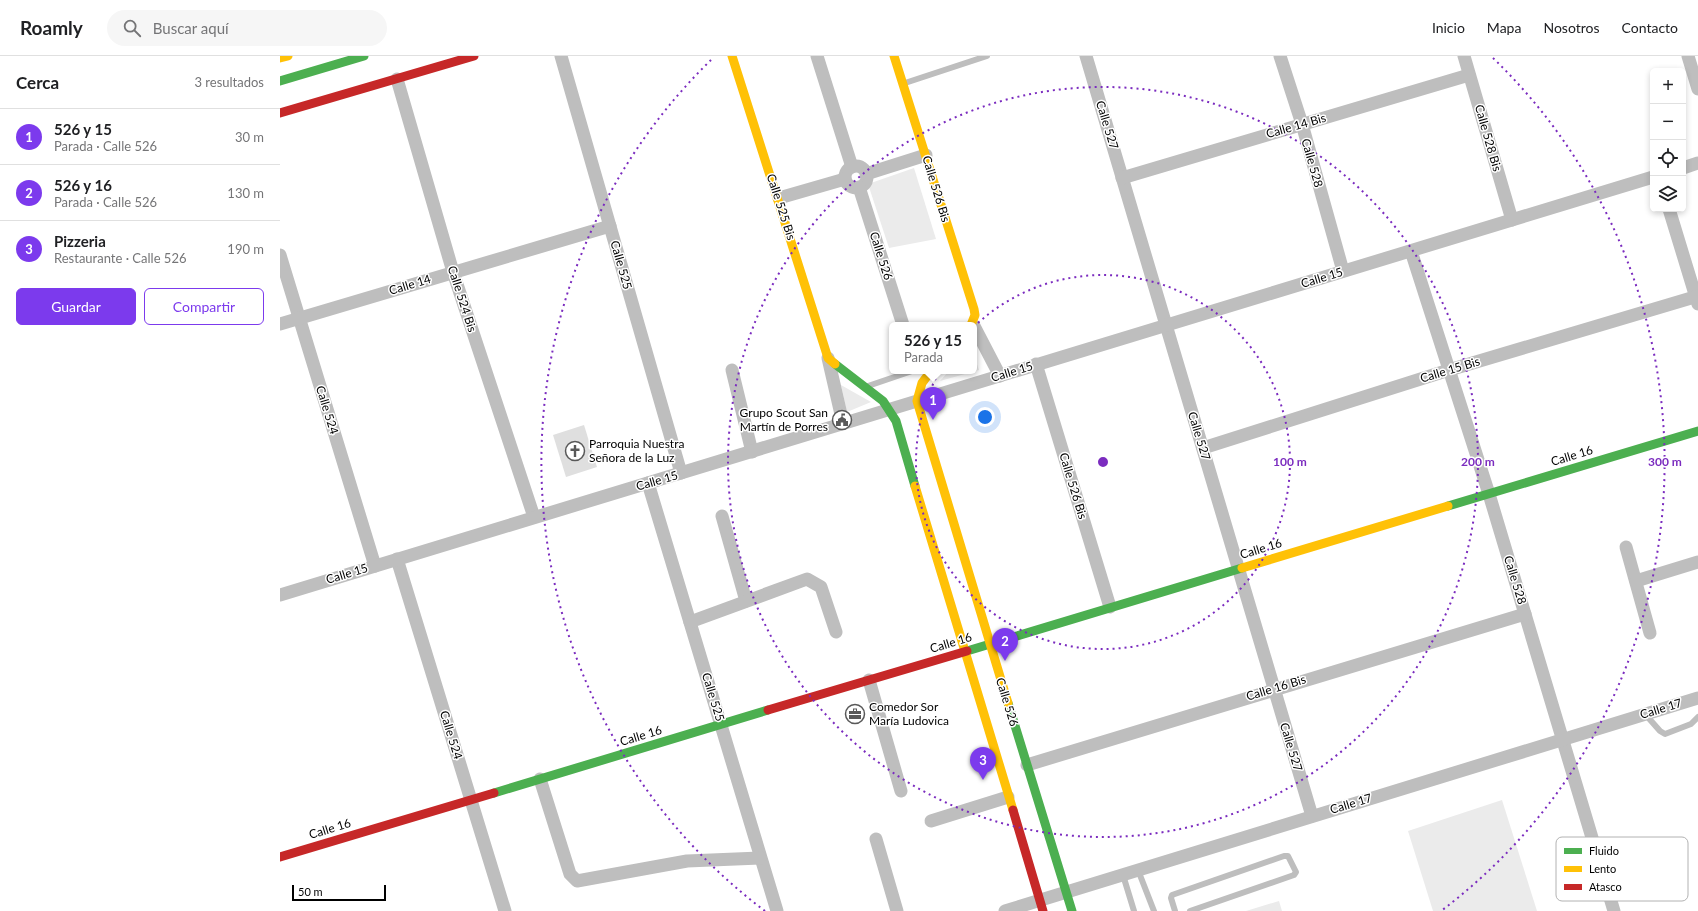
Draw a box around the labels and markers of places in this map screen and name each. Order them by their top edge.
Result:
pin: 1 [920,387,946,420]
place label: Grupo Scout San Martín de Porres [740,405,828,434]
public building icon: Grupo Scout San Martín de Porres [831,409,853,431]
place label: Parroquia Nuestra Señora de la Luz [589,436,684,465]
church icon: Parroquia Nuestra Señora de la Luz [564,440,586,462]
centre of rings [1096,455,1110,469]
pin: 2 [992,628,1018,661]
place label: Comedor Sor María Ludovica [869,699,949,728]
office icon: Comedor Sor María Ludovica [844,703,866,725]
pin: 3 [970,747,996,780]

